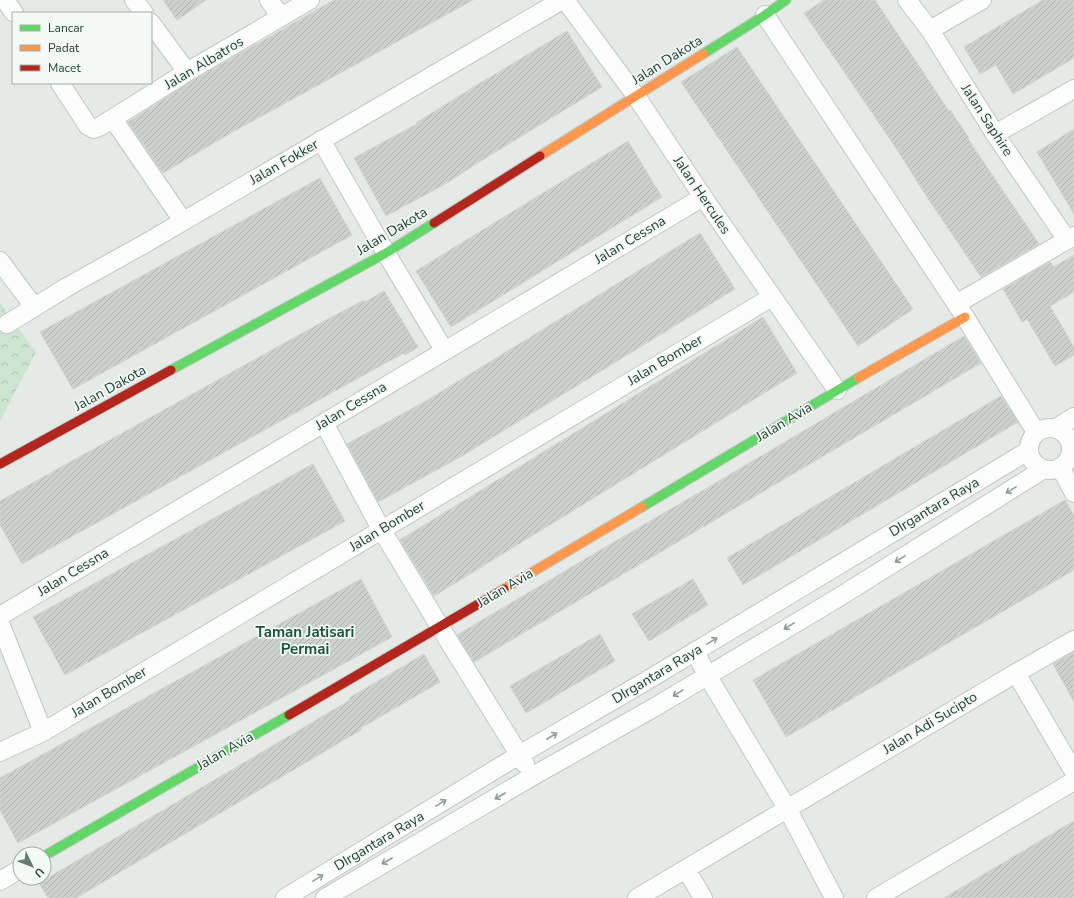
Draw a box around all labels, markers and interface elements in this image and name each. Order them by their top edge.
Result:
legend [12,12,152,84]
text: Lancar [48,20,85,36]
street label: Jalan Dakota [627,31,706,90]
street label: Jalan Albatros [160,32,247,95]
text: Padat [48,40,80,56]
text: Macet [48,60,81,76]
street label: Jalan Saphire [956,79,1018,160]
street label: Jalan Fokker [245,135,322,190]
street label: Jalan Hercules [668,151,735,238]
street label: Jalan Dakota [352,202,431,260]
street label: Jalan Cessna [590,211,669,269]
street label: Jalan Bomber [623,330,706,391]
street label: Jalan Dakota [70,360,149,416]
street label: Jalan Cessna [311,377,390,435]
street label: Jalan Avia [751,398,816,447]
street label: DIrgantara Raya [885,473,983,541]
one-way arrow [1006,486,1017,494]
street label: Jalan Bomber [345,496,428,557]
street label: Jalan Cessna [33,543,112,601]
one-way arrow [894,555,906,563]
street label: Jalan Avia [472,564,537,613]
district label: Taman Jatisari Permai [256,622,354,659]
one-way arrow [783,623,795,631]
one-way arrow [706,636,718,644]
street label: DIrgantara Raya [608,640,706,708]
street label: Jalan Bomber [67,662,150,723]
street label: Jalan Adi Sucipto [878,687,981,759]
one-way arrow [672,690,684,698]
street label: Jalan Avia [192,727,257,775]
one-way arrow [546,731,558,739]
one-way arrow [494,792,506,800]
one-way arrow [435,798,447,806]
street label: DIrgantara Raya [330,807,428,875]
north arrow [12,846,52,886]
one-way arrow [381,858,393,866]
text: U [31,864,47,881]
one-way arrow [312,873,324,881]

